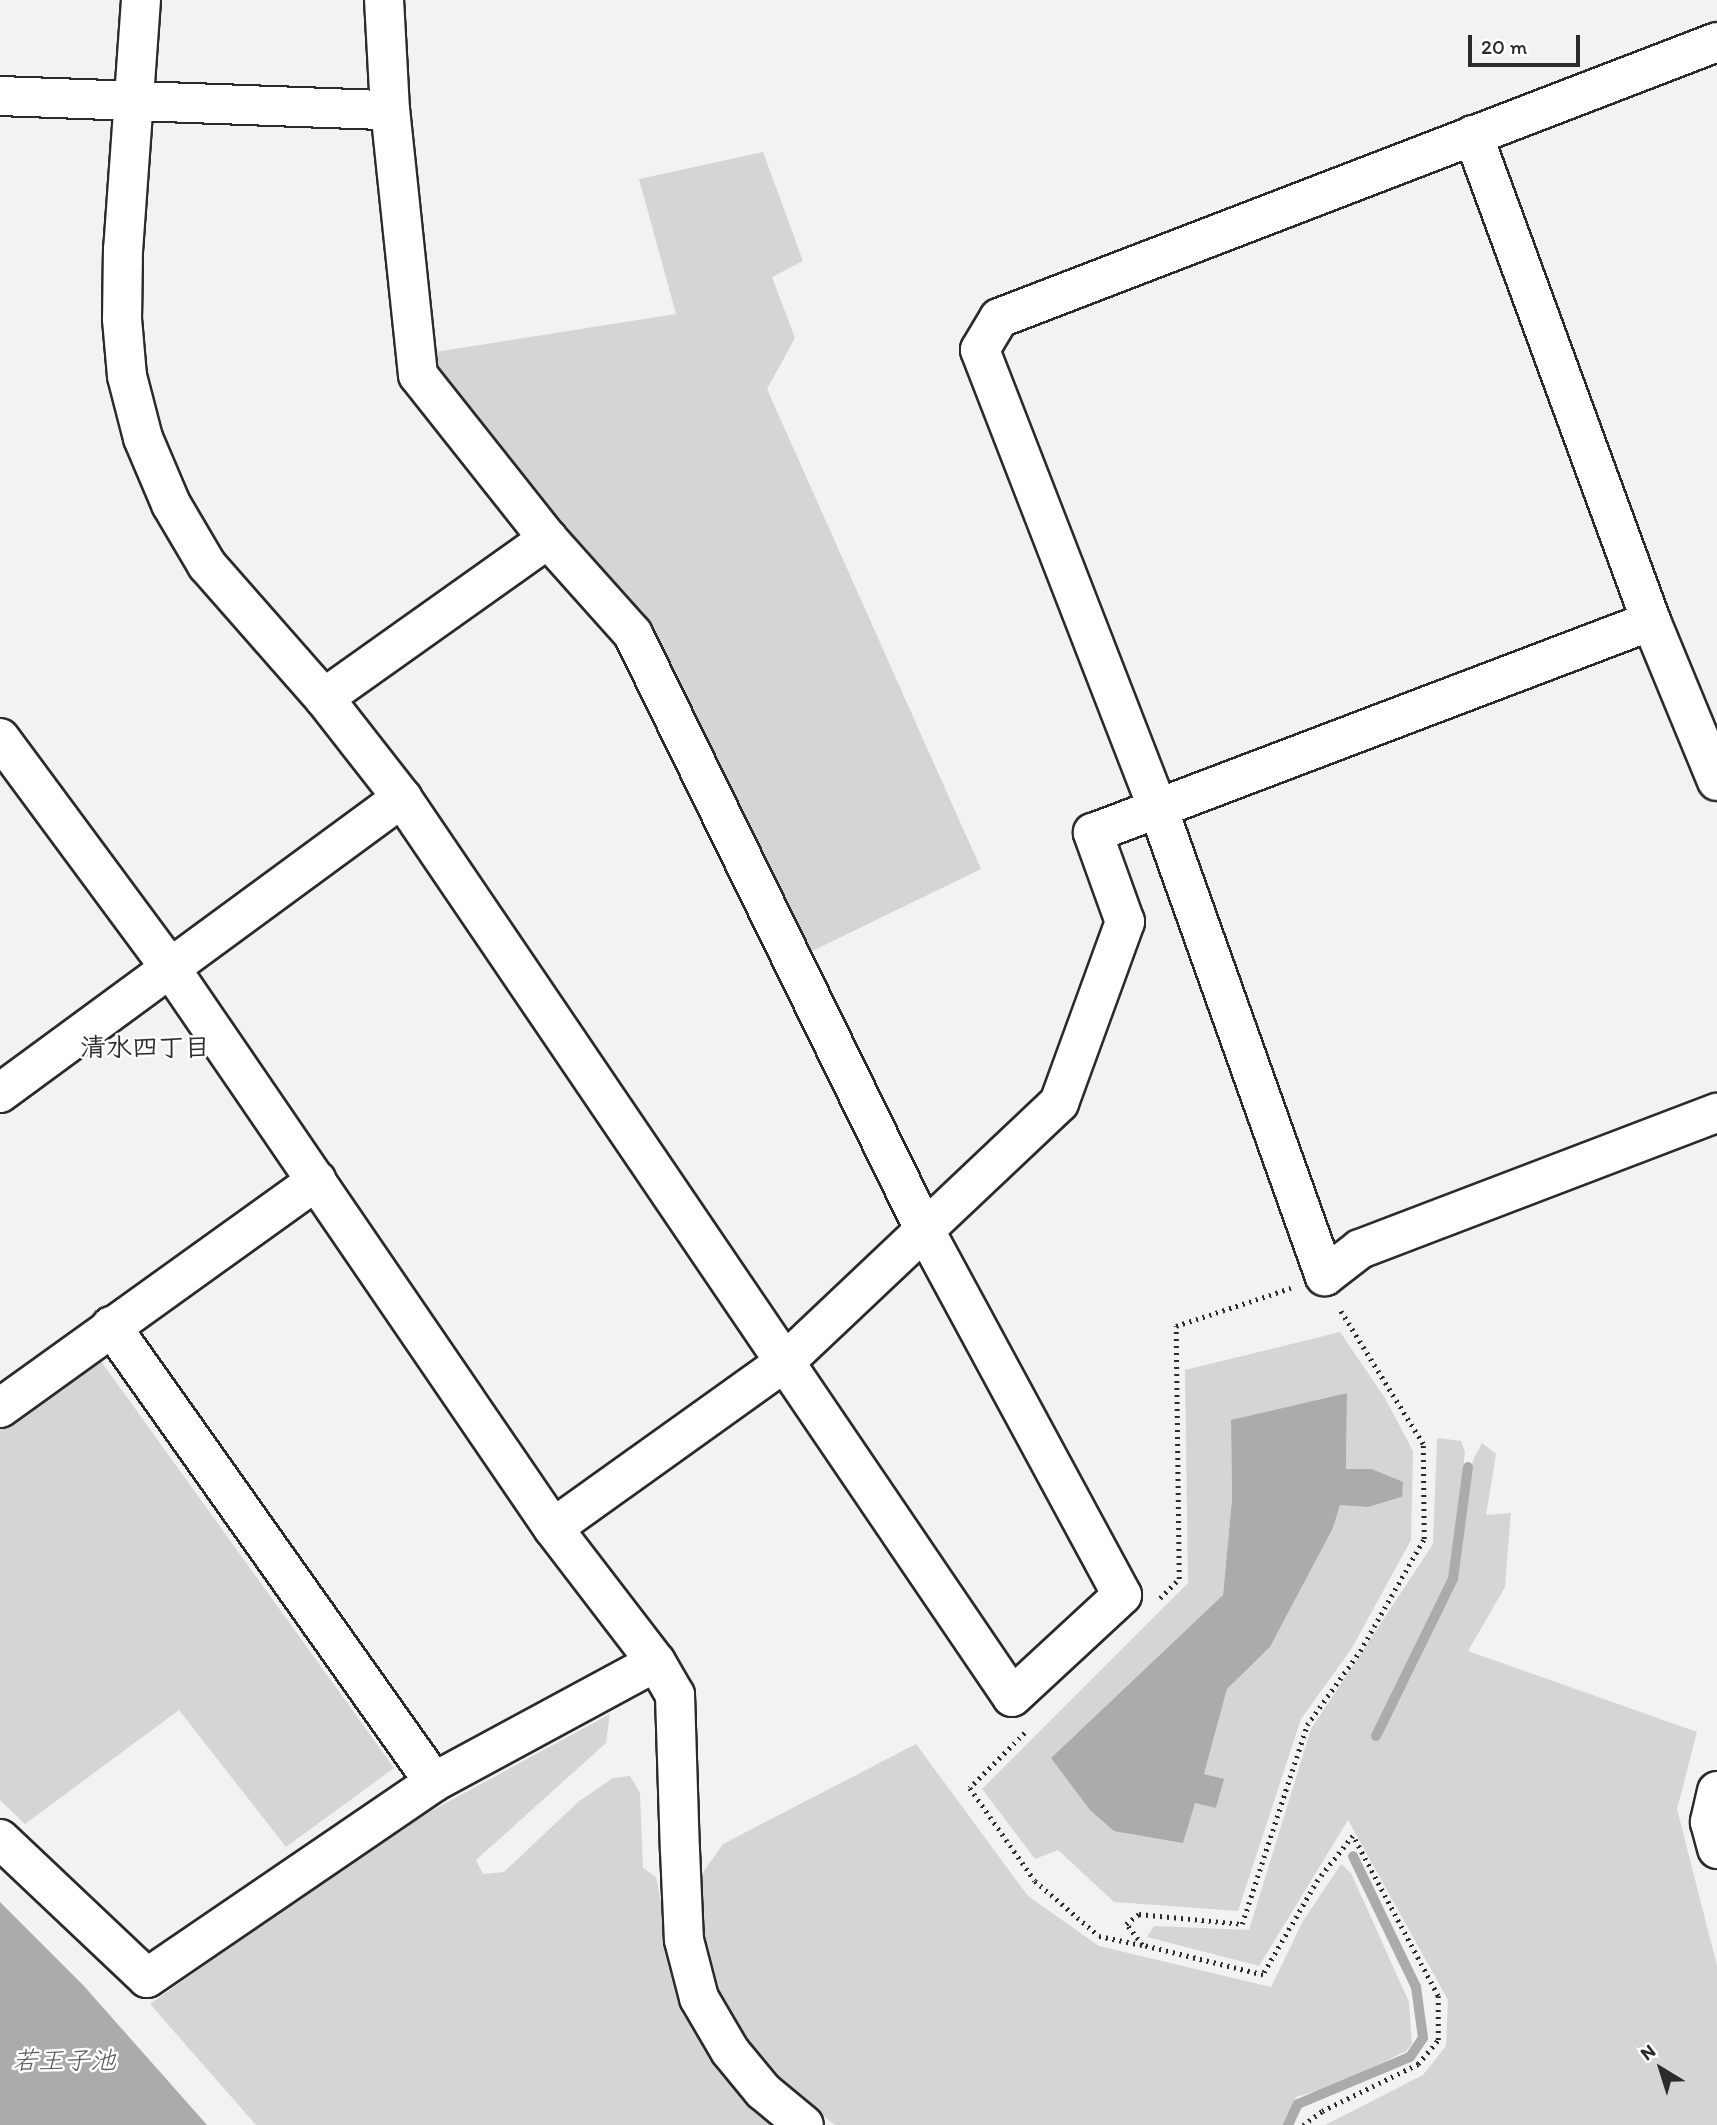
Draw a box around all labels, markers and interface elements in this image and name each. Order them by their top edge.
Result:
scale bar [1472,21,1584,65]
text: 20 m [1481,34,1527,59]
district label: 清水四丁目 [80,1032,210,1064]
north arrow [1626,2034,1696,2104]
text: N [1636,2039,1660,2065]
water label: 若王子池 [12,2045,116,2077]

